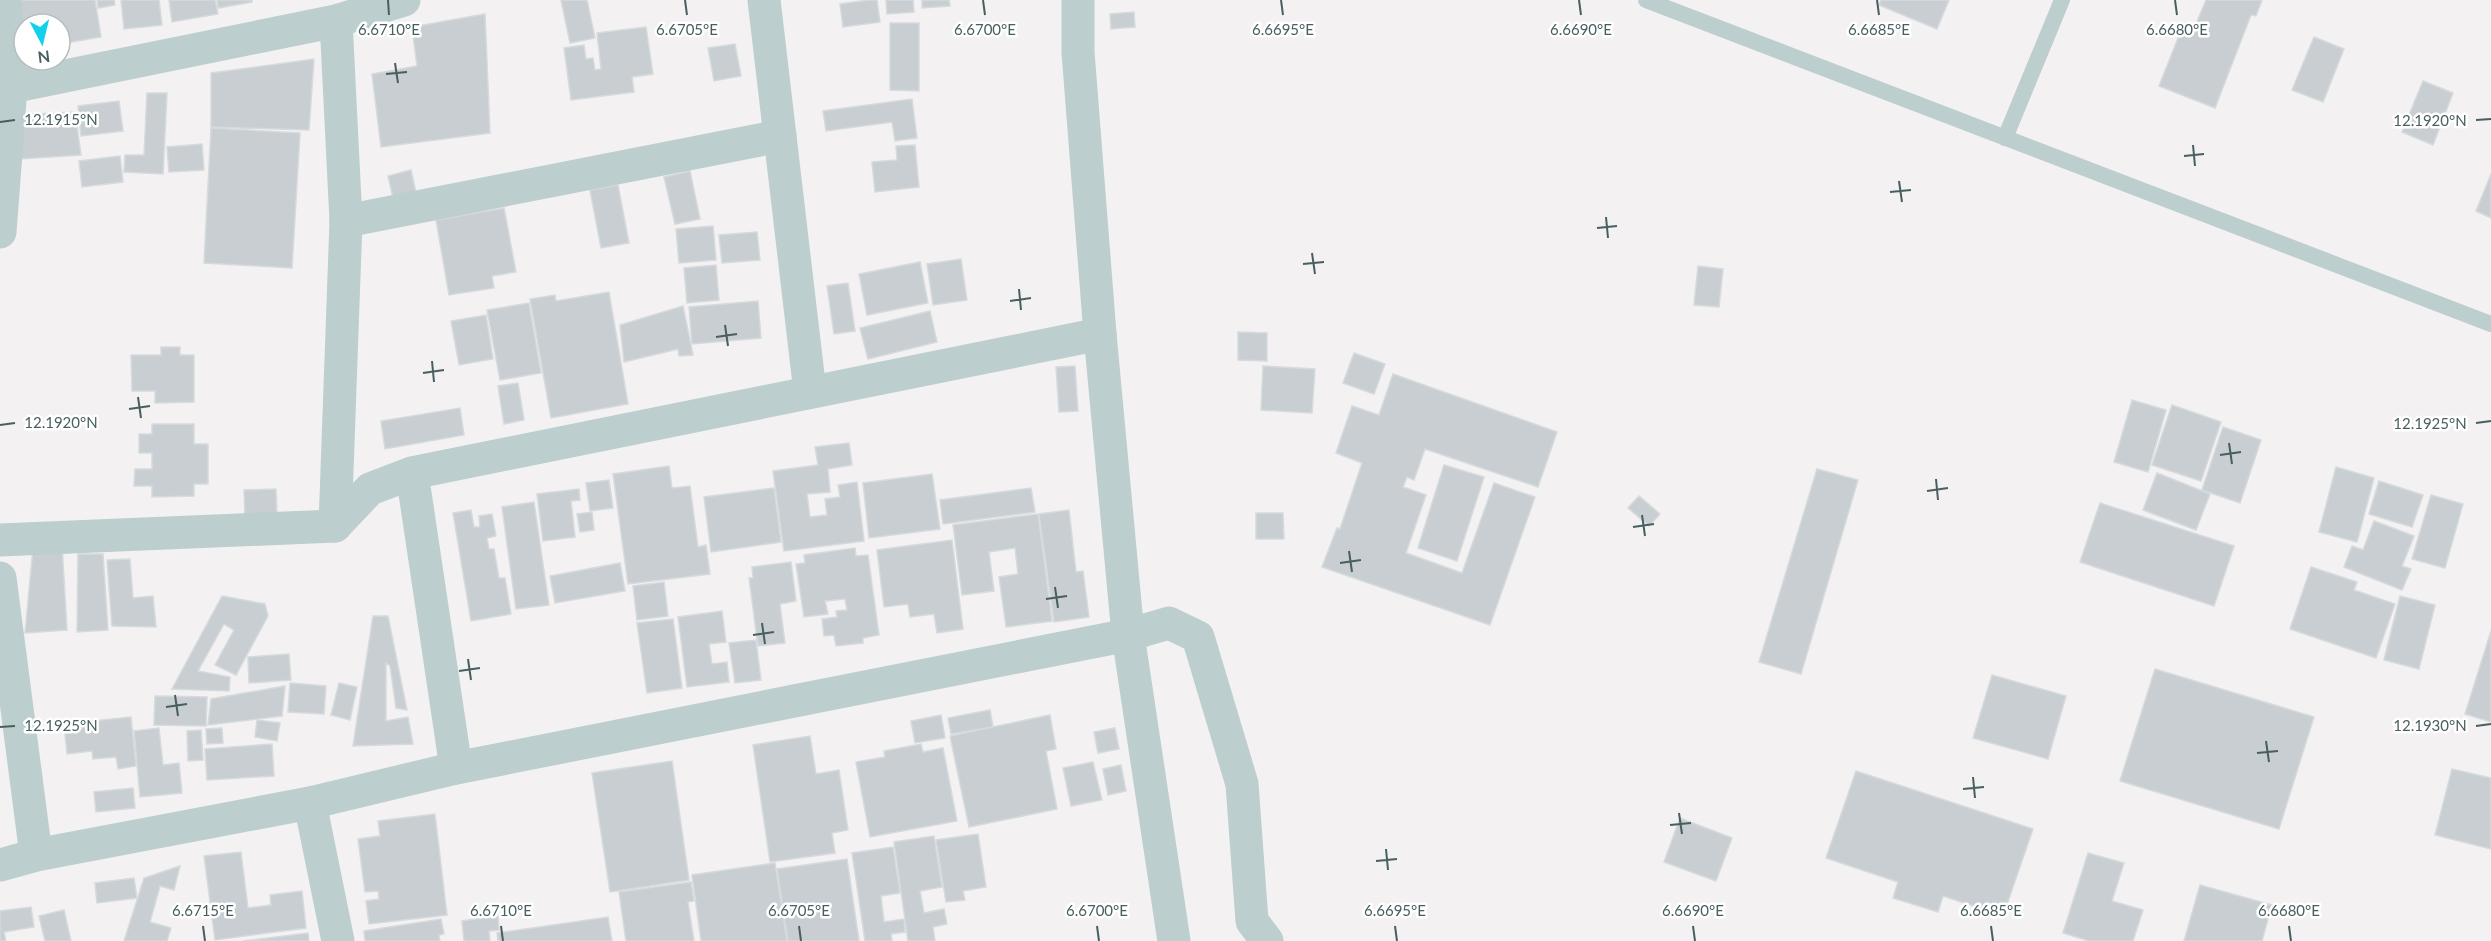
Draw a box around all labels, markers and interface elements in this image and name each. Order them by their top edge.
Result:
north arrow [12,12,72,72]
text: 6.6710°E [358,20,420,38]
text: 6.6705°E [656,20,718,38]
text: 6.6700°E [954,20,1016,38]
text: 6.6695°E [1252,20,1314,38]
text: 6.6690°E [1550,20,1612,38]
text: 6.6685°E [1848,20,1910,38]
text: 6.6680°E [2146,20,2208,38]
text: N [37,47,51,68]
text: 12.1915°N [24,110,98,128]
text: 12.1920°N [2393,111,2467,129]
text: 12.1920°N [24,413,98,431]
text: 12.1925°N [2393,414,2467,432]
text: 12.1925°N [24,716,98,734]
text: 12.1930°N [2393,716,2467,734]
text: 6.6715°E [172,901,234,919]
text: 6.6710°E [470,901,532,919]
text: 6.6705°E [768,901,830,919]
text: 6.6700°E [1066,901,1128,919]
text: 6.6695°E [1364,901,1426,919]
text: 6.6690°E [1662,901,1724,919]
text: 6.6685°E [1960,901,2022,919]
text: 6.6680°E [2258,901,2320,919]

